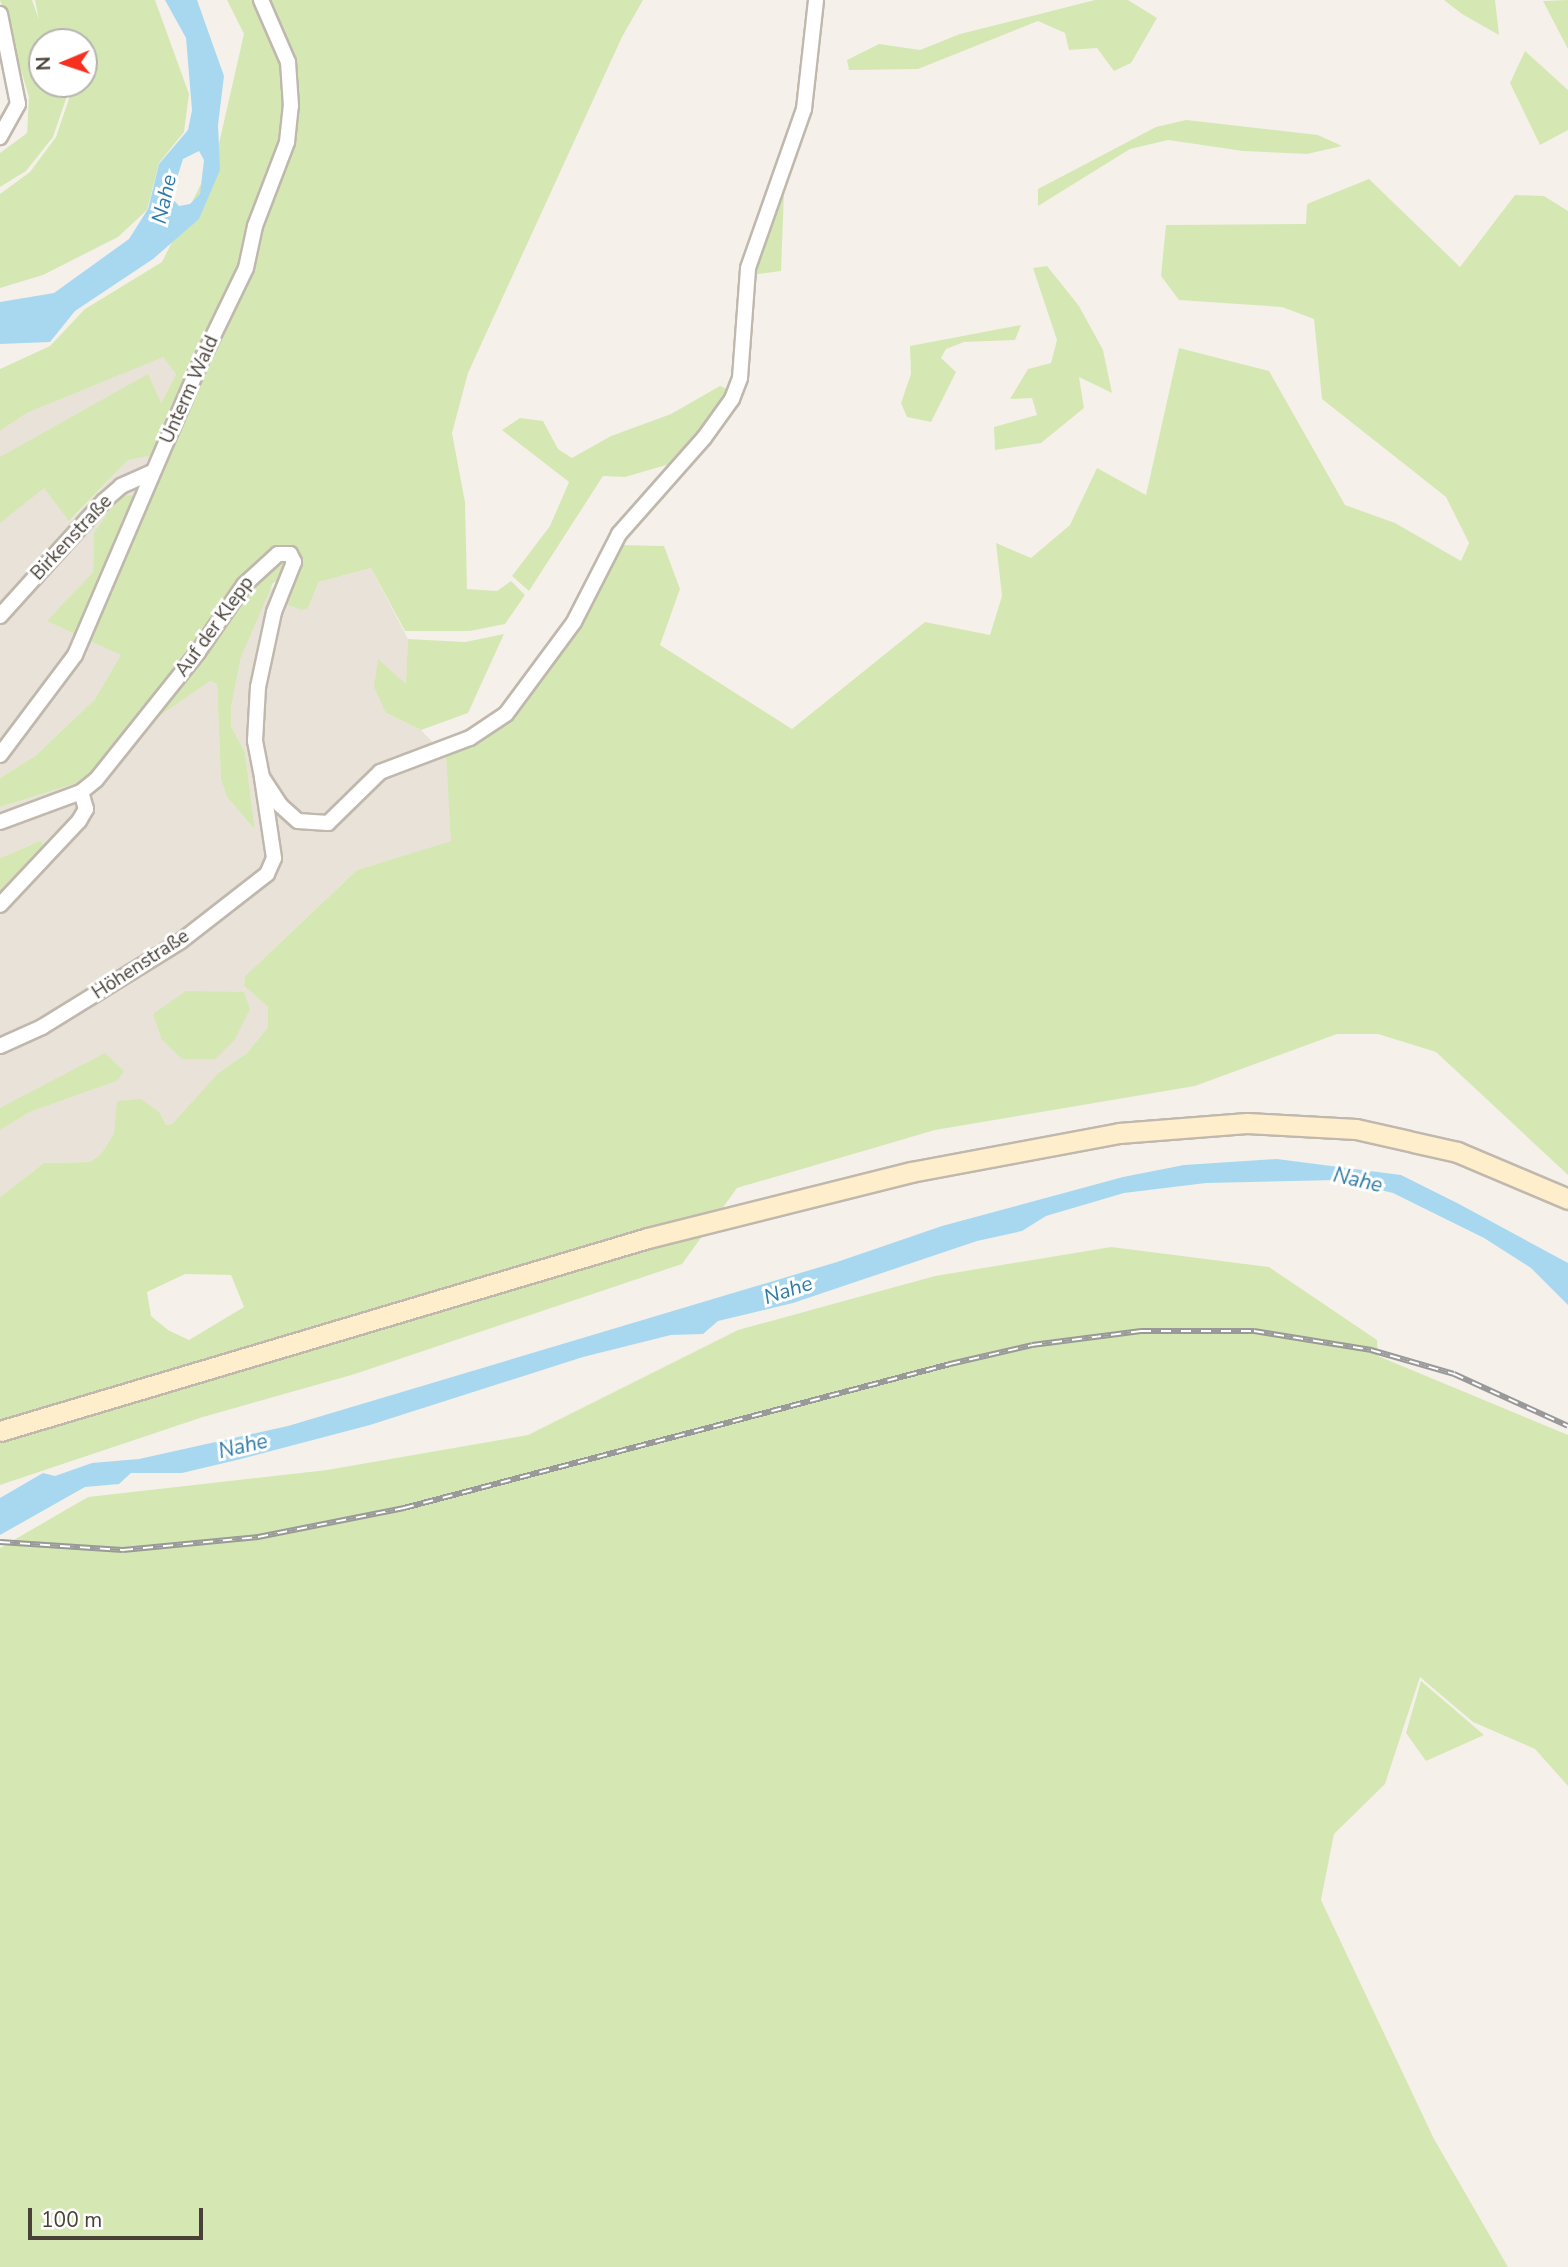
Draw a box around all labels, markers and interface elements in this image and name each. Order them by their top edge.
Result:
north arrow [28,28,98,98]
text: N [31,56,57,71]
water label: Nahe [146,172,182,226]
street label: Unterm Wald [156,332,224,448]
street label: Birkenstraße [27,491,117,585]
street label: Auf der Klepp [171,572,259,682]
street label: Höhenstraße [88,925,194,1005]
water label: Nahe [1331,1162,1385,1198]
water label: Nahe [760,1270,816,1310]
water label: Nahe [216,1428,270,1464]
scale bar [32,2194,206,2238]
text: 100 m [41,2206,102,2234]

